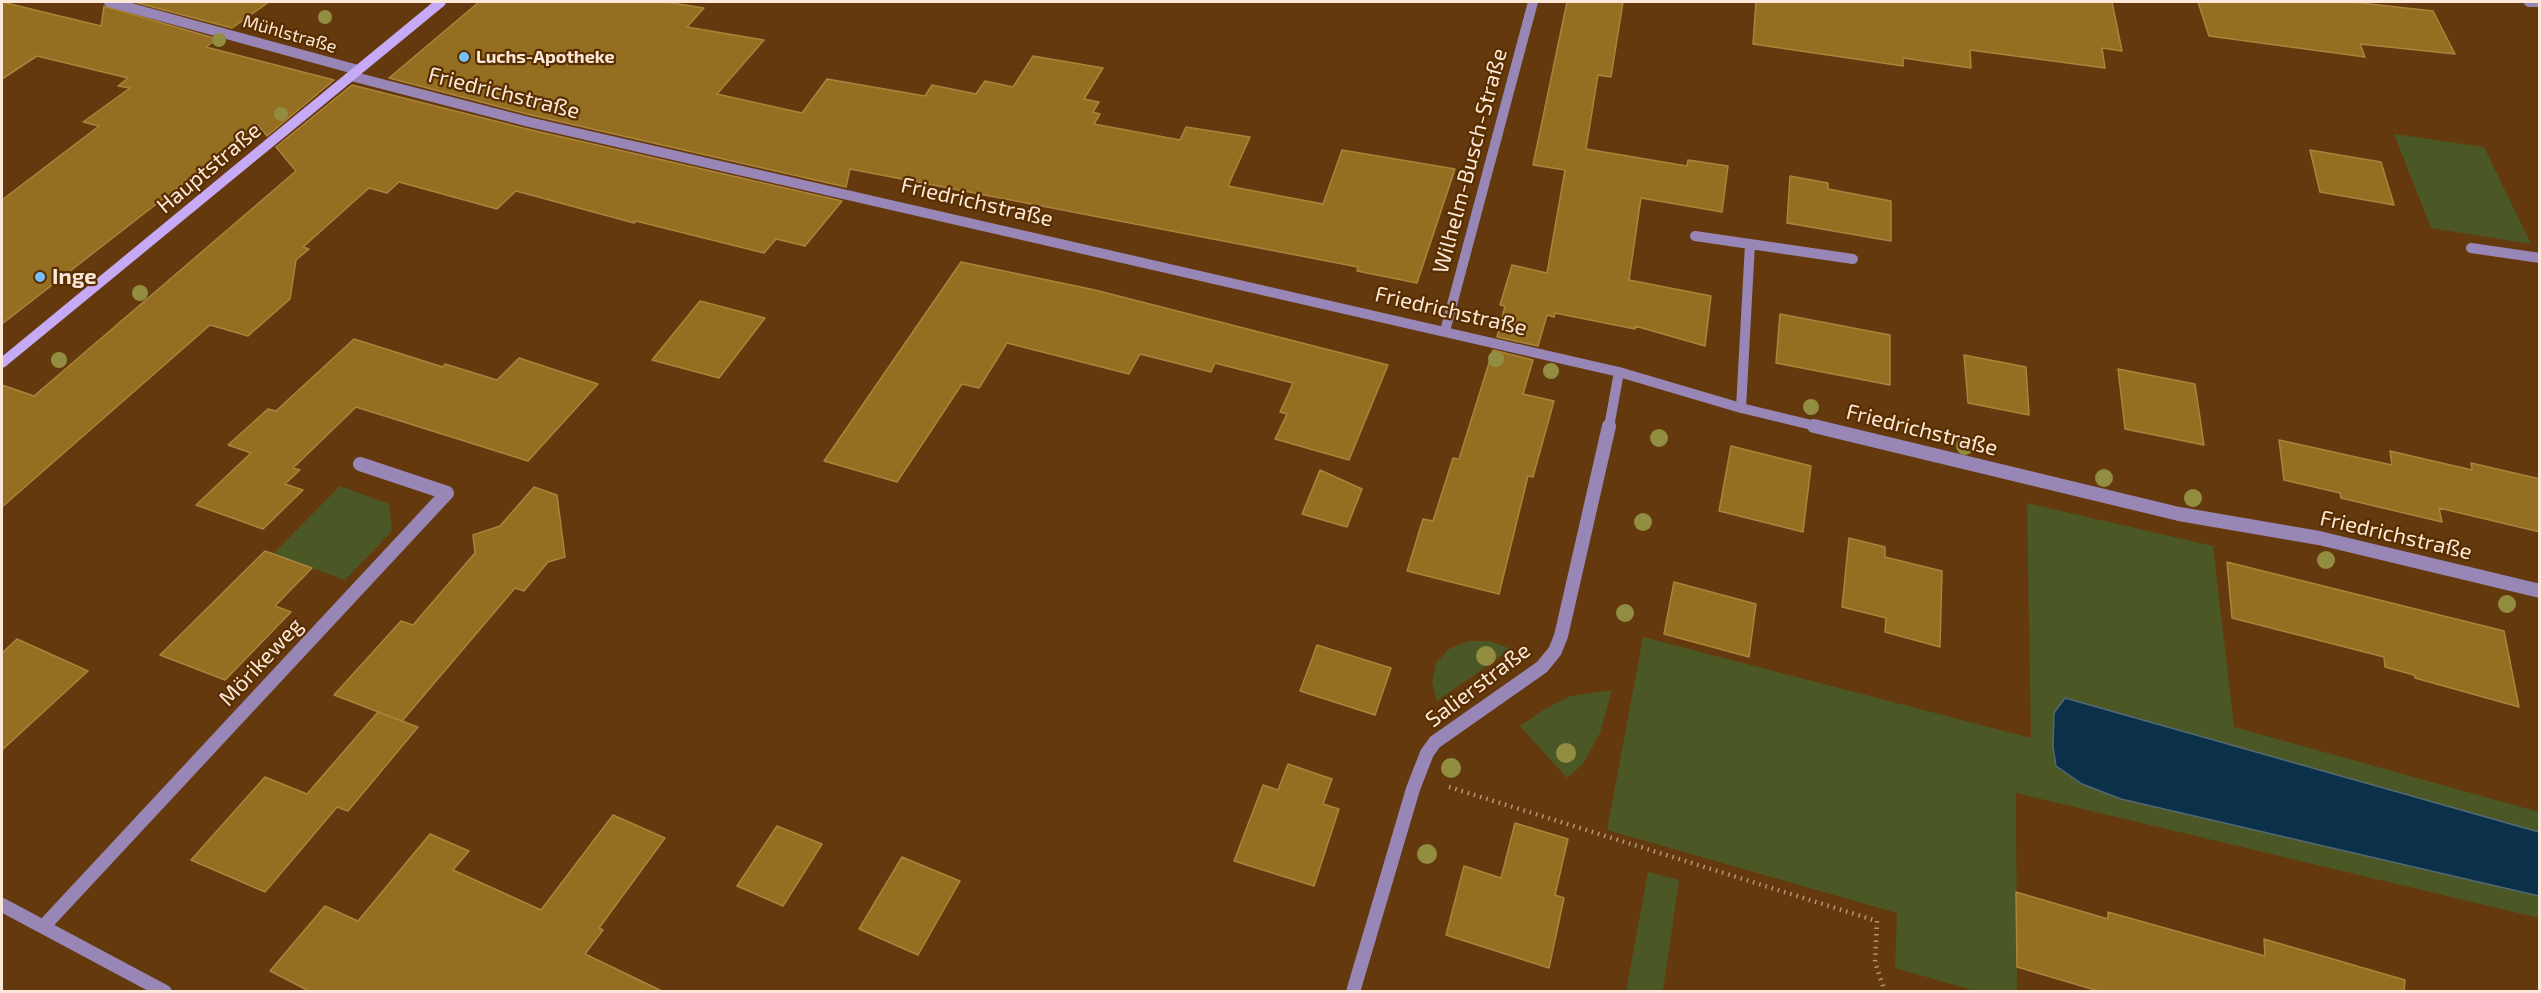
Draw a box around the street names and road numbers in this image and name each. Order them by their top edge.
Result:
street label: Mühlstraße [241,10,339,58]
street label: Wilhelm-Busch-Straße [1427,46,1513,276]
street label: Friedrichstraße [426,61,582,125]
street label: Hauptstraße [152,117,266,219]
street label: Friedrichstraße [898,172,1056,232]
street label: Friedrichstraße [1372,281,1530,341]
street label: Friedrichstraße [1844,398,2000,462]
street label: Friedrichstraße [2317,505,2475,565]
street label: Mörikeweg [214,612,308,712]
street label: Salierstraße [1420,637,1536,733]

